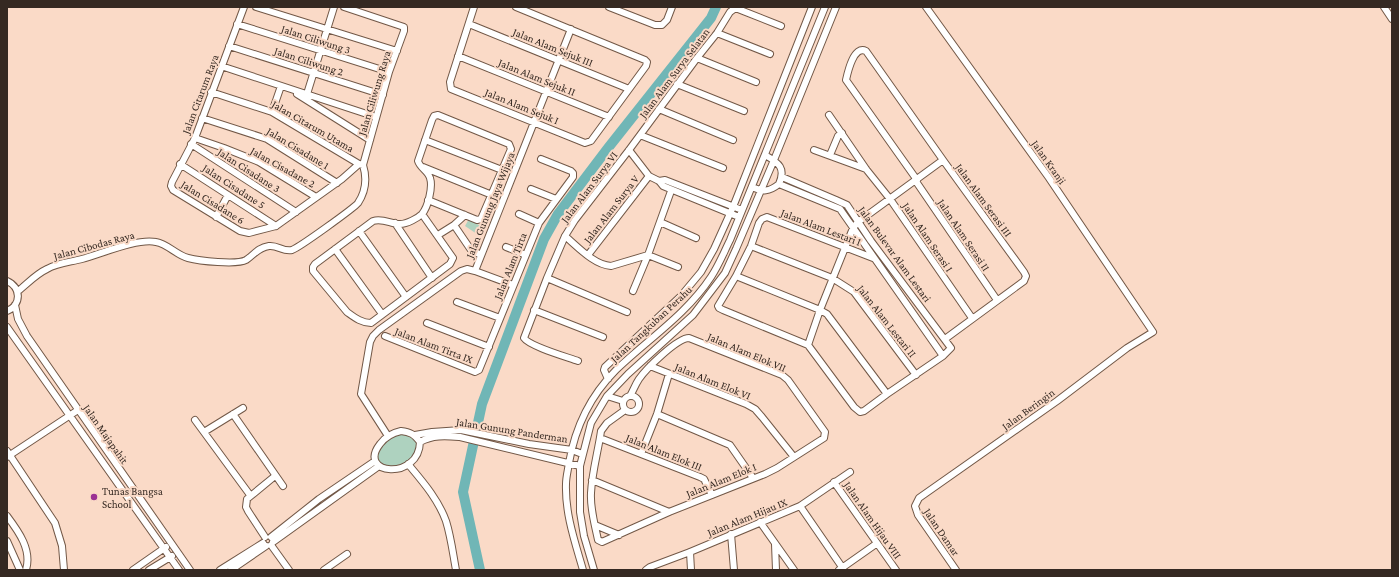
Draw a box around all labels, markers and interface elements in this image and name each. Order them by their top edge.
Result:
street label: Jalan Ciliwung 3 [279,22,352,57]
street label: Jalan Alam Sejuk III [510,25,595,69]
street label: Jalan Alam Surya Selatan [636,26,712,122]
street label: Jalan Ciliwung 2 [272,44,345,79]
street label: Jalan Ciliwung Raya [355,49,394,138]
street label: Jalan Citarum Raya [179,53,222,137]
street label: Jalan Alam Sejuk II [495,56,577,99]
street label: Jalan Alam Sejuk I [482,85,561,127]
street label: Jalan Citarum Utama [269,97,356,155]
street label: Jalan Cisadane 1 [263,124,332,172]
street label: Jalan Kranji [1028,137,1069,187]
street label: Jalan Cisadane 2 [247,144,317,191]
street label: Jalan Cisadane 3 [214,145,282,195]
street label: Jalan Alam Surya VI [558,149,620,225]
street label: Jalan Gunung Jaya Wijaya [463,150,518,261]
street label: Jalan Cisadane 5 [199,161,267,211]
street label: Jalan Alam Serasi III [953,161,1015,239]
street label: Jalan Alam Surya V [580,172,642,246]
street label: Jalan Cisadane 6 [178,177,247,227]
street label: Jalan Alam Serasi II [935,196,993,274]
street label: Jalan Alam Serasi I [899,199,956,274]
street label: Jalan Bulevar Alam Lestari [855,203,934,305]
street label: Jalan Alam Lestari I [778,206,863,249]
street label: Jalan Cibodas Raya [51,228,136,263]
street label: Jalan Alam Tirta [491,231,530,302]
street label: Jalan Alam Lestari II [854,282,919,360]
street label: Jalan Tangkuban Perahu [607,283,695,366]
street label: Jalan Alam Tirta IX [392,324,475,367]
street label: Jalan Alam Elok VII [705,330,788,375]
street label: Jalan Alam Elok VI [672,360,753,403]
street label: Jalan Beringin [999,386,1057,433]
street label: Jalan Majapahit [80,401,131,467]
street label: Jalan Gunung Panderman [454,415,569,446]
street label: Jalan Alam Elok III [623,431,704,474]
street label: Jalan Alam Elok I [683,461,758,501]
street label: Jalan Alam Hijau VIII [840,478,904,561]
place label: Tunas Bangsa School [102,485,163,510]
marker: Tunas Bangsa School [89,492,99,502]
street label: Jalan Alam Hijau IX [704,495,790,540]
street label: Jalan Damar [920,505,962,559]

